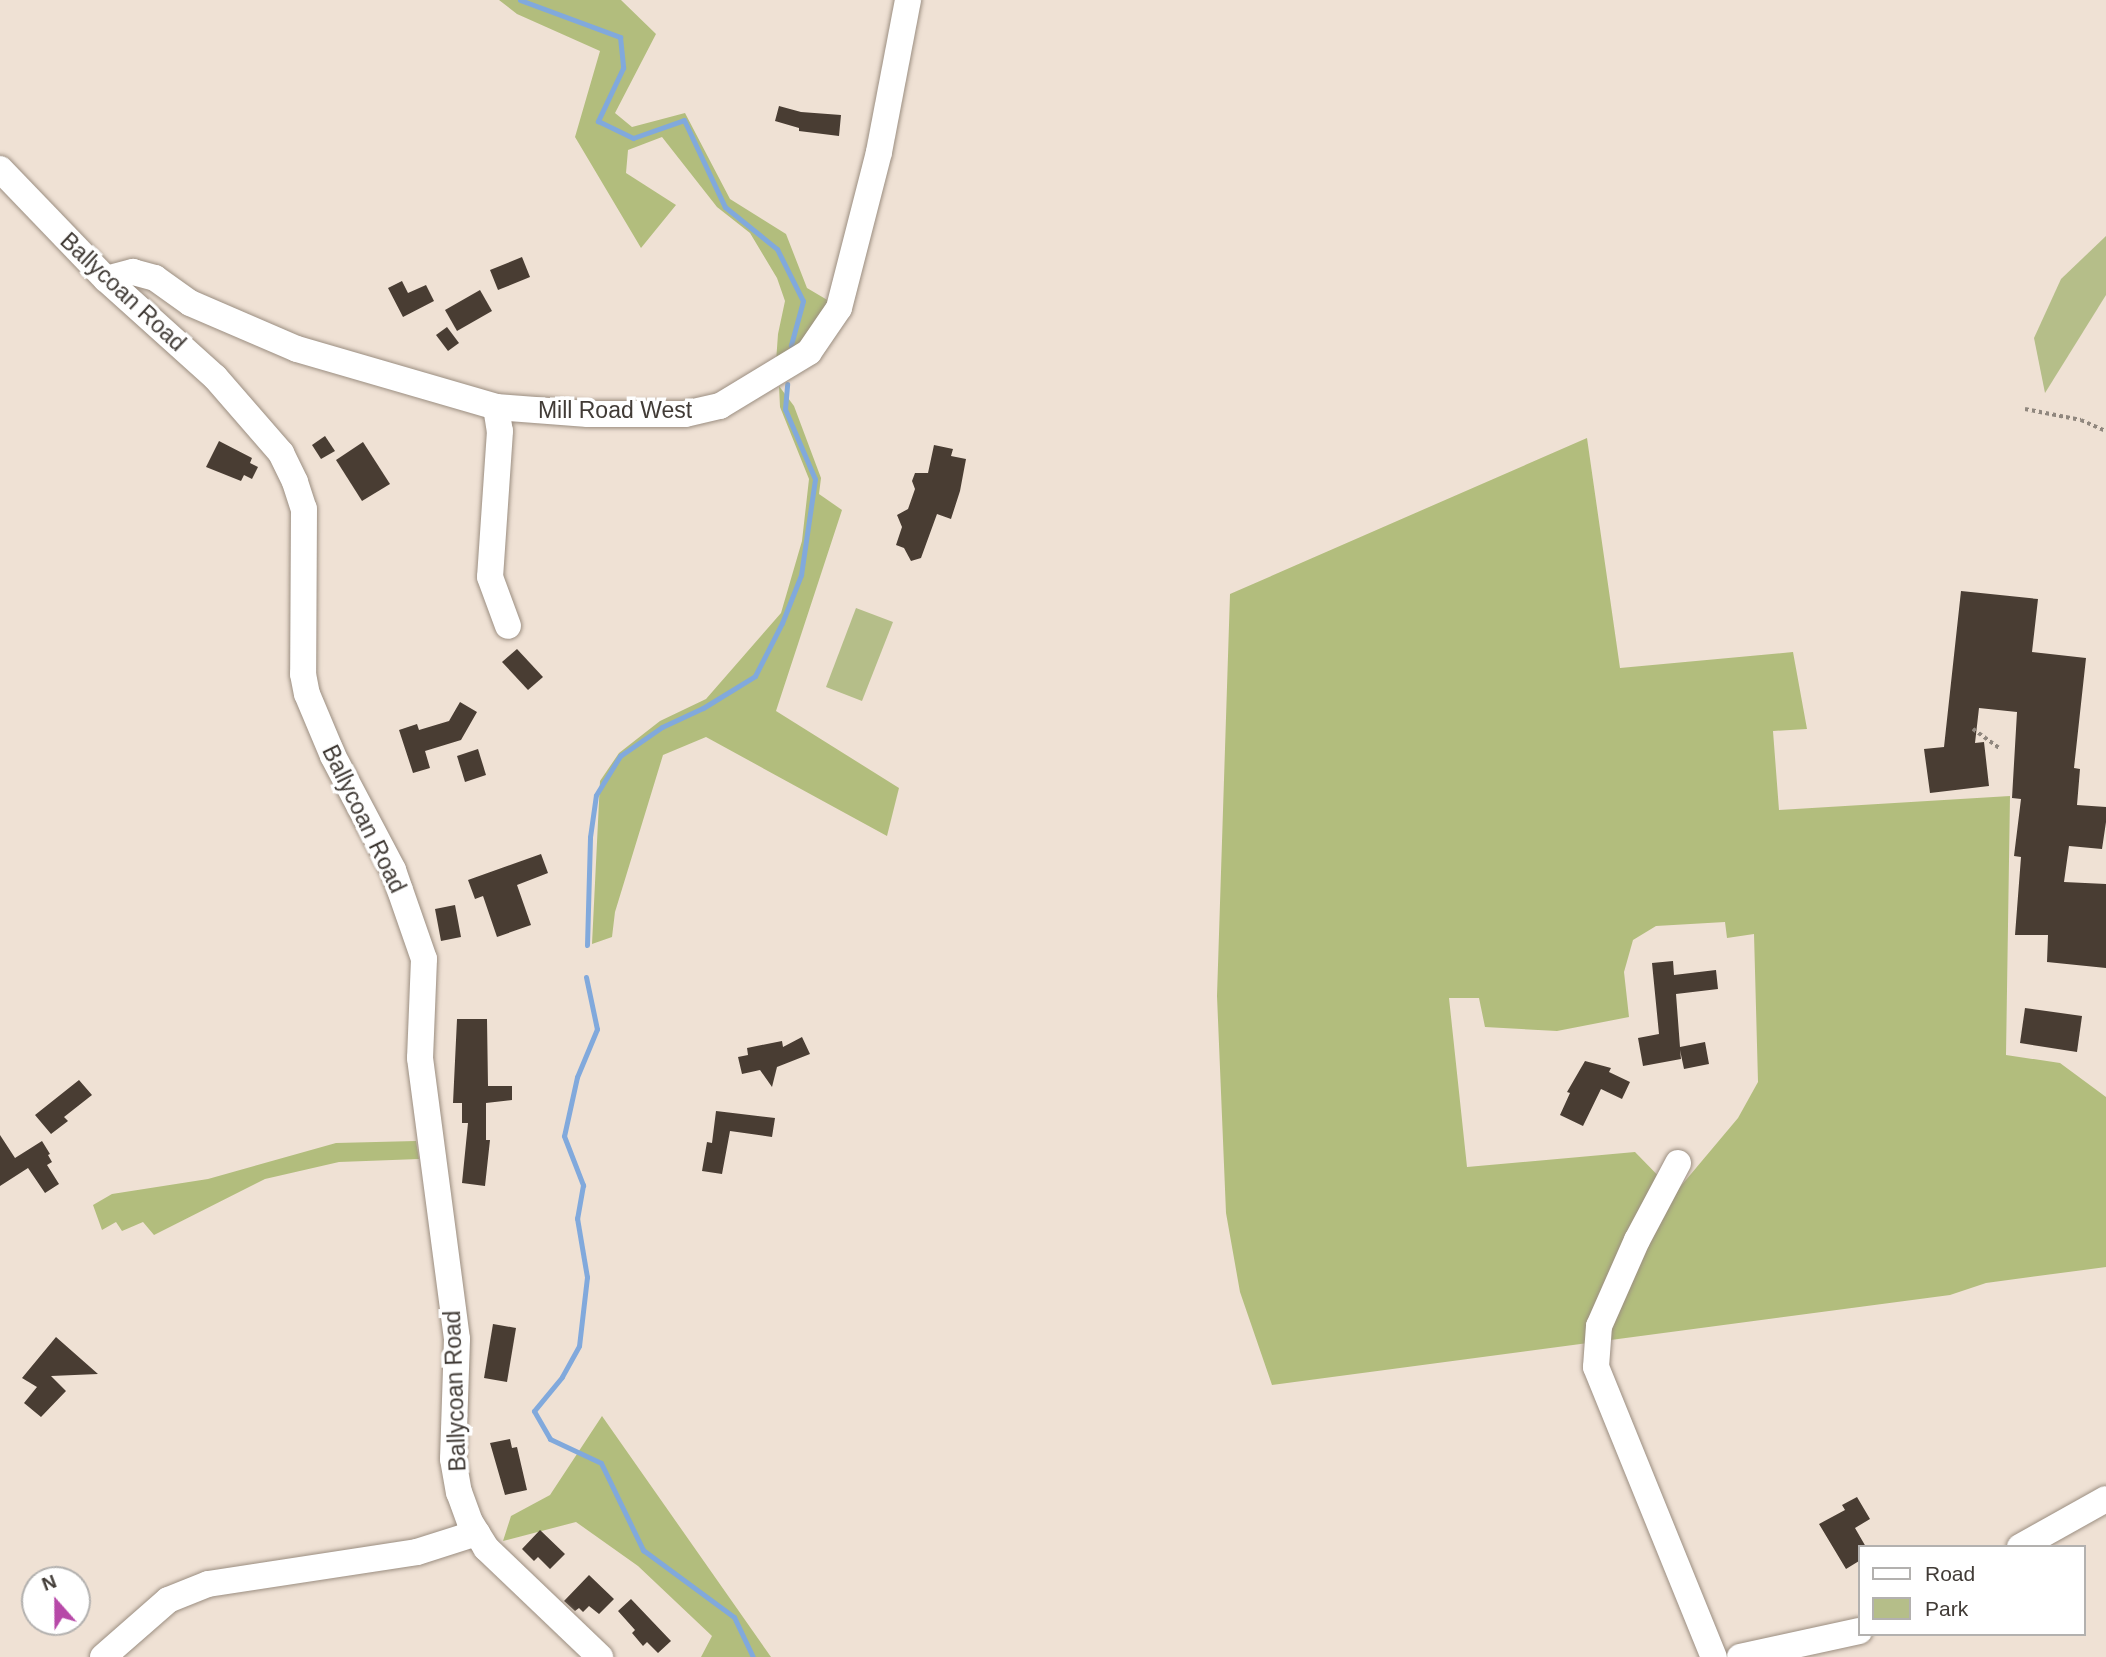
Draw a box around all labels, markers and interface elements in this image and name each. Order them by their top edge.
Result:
street label: Ballycoan Road [55,227,191,357]
street label: Mill Road West [538,396,692,424]
street label: Ballycoan Road [316,741,412,897]
street label: Ballycoan Road [438,1310,472,1472]
legend [1857,1545,2085,1636]
text: Road [1925,1562,1975,1585]
north arrow [21,1566,91,1636]
text: N [39,1571,59,1595]
text: Park [1925,1597,1968,1620]

